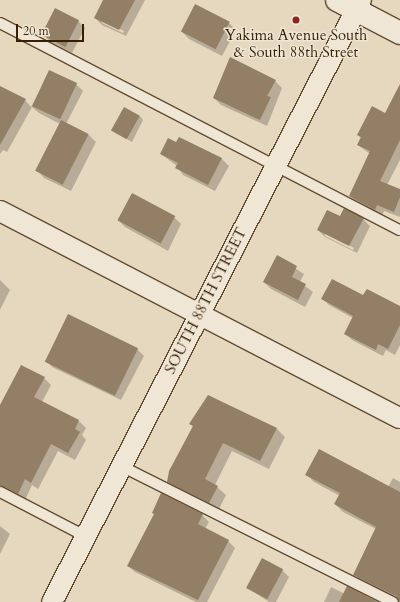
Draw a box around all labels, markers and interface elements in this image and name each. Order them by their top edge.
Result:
marker: Yakima Avenue South & South 88th Street [291,15,301,25]
scale bar [18,16,86,42]
text: 20 m [23,23,49,39]
place label: Yakima Avenue South & South 88th Street [225,26,367,61]
street label: SOUTH 88TH STREET [161,225,251,377]

